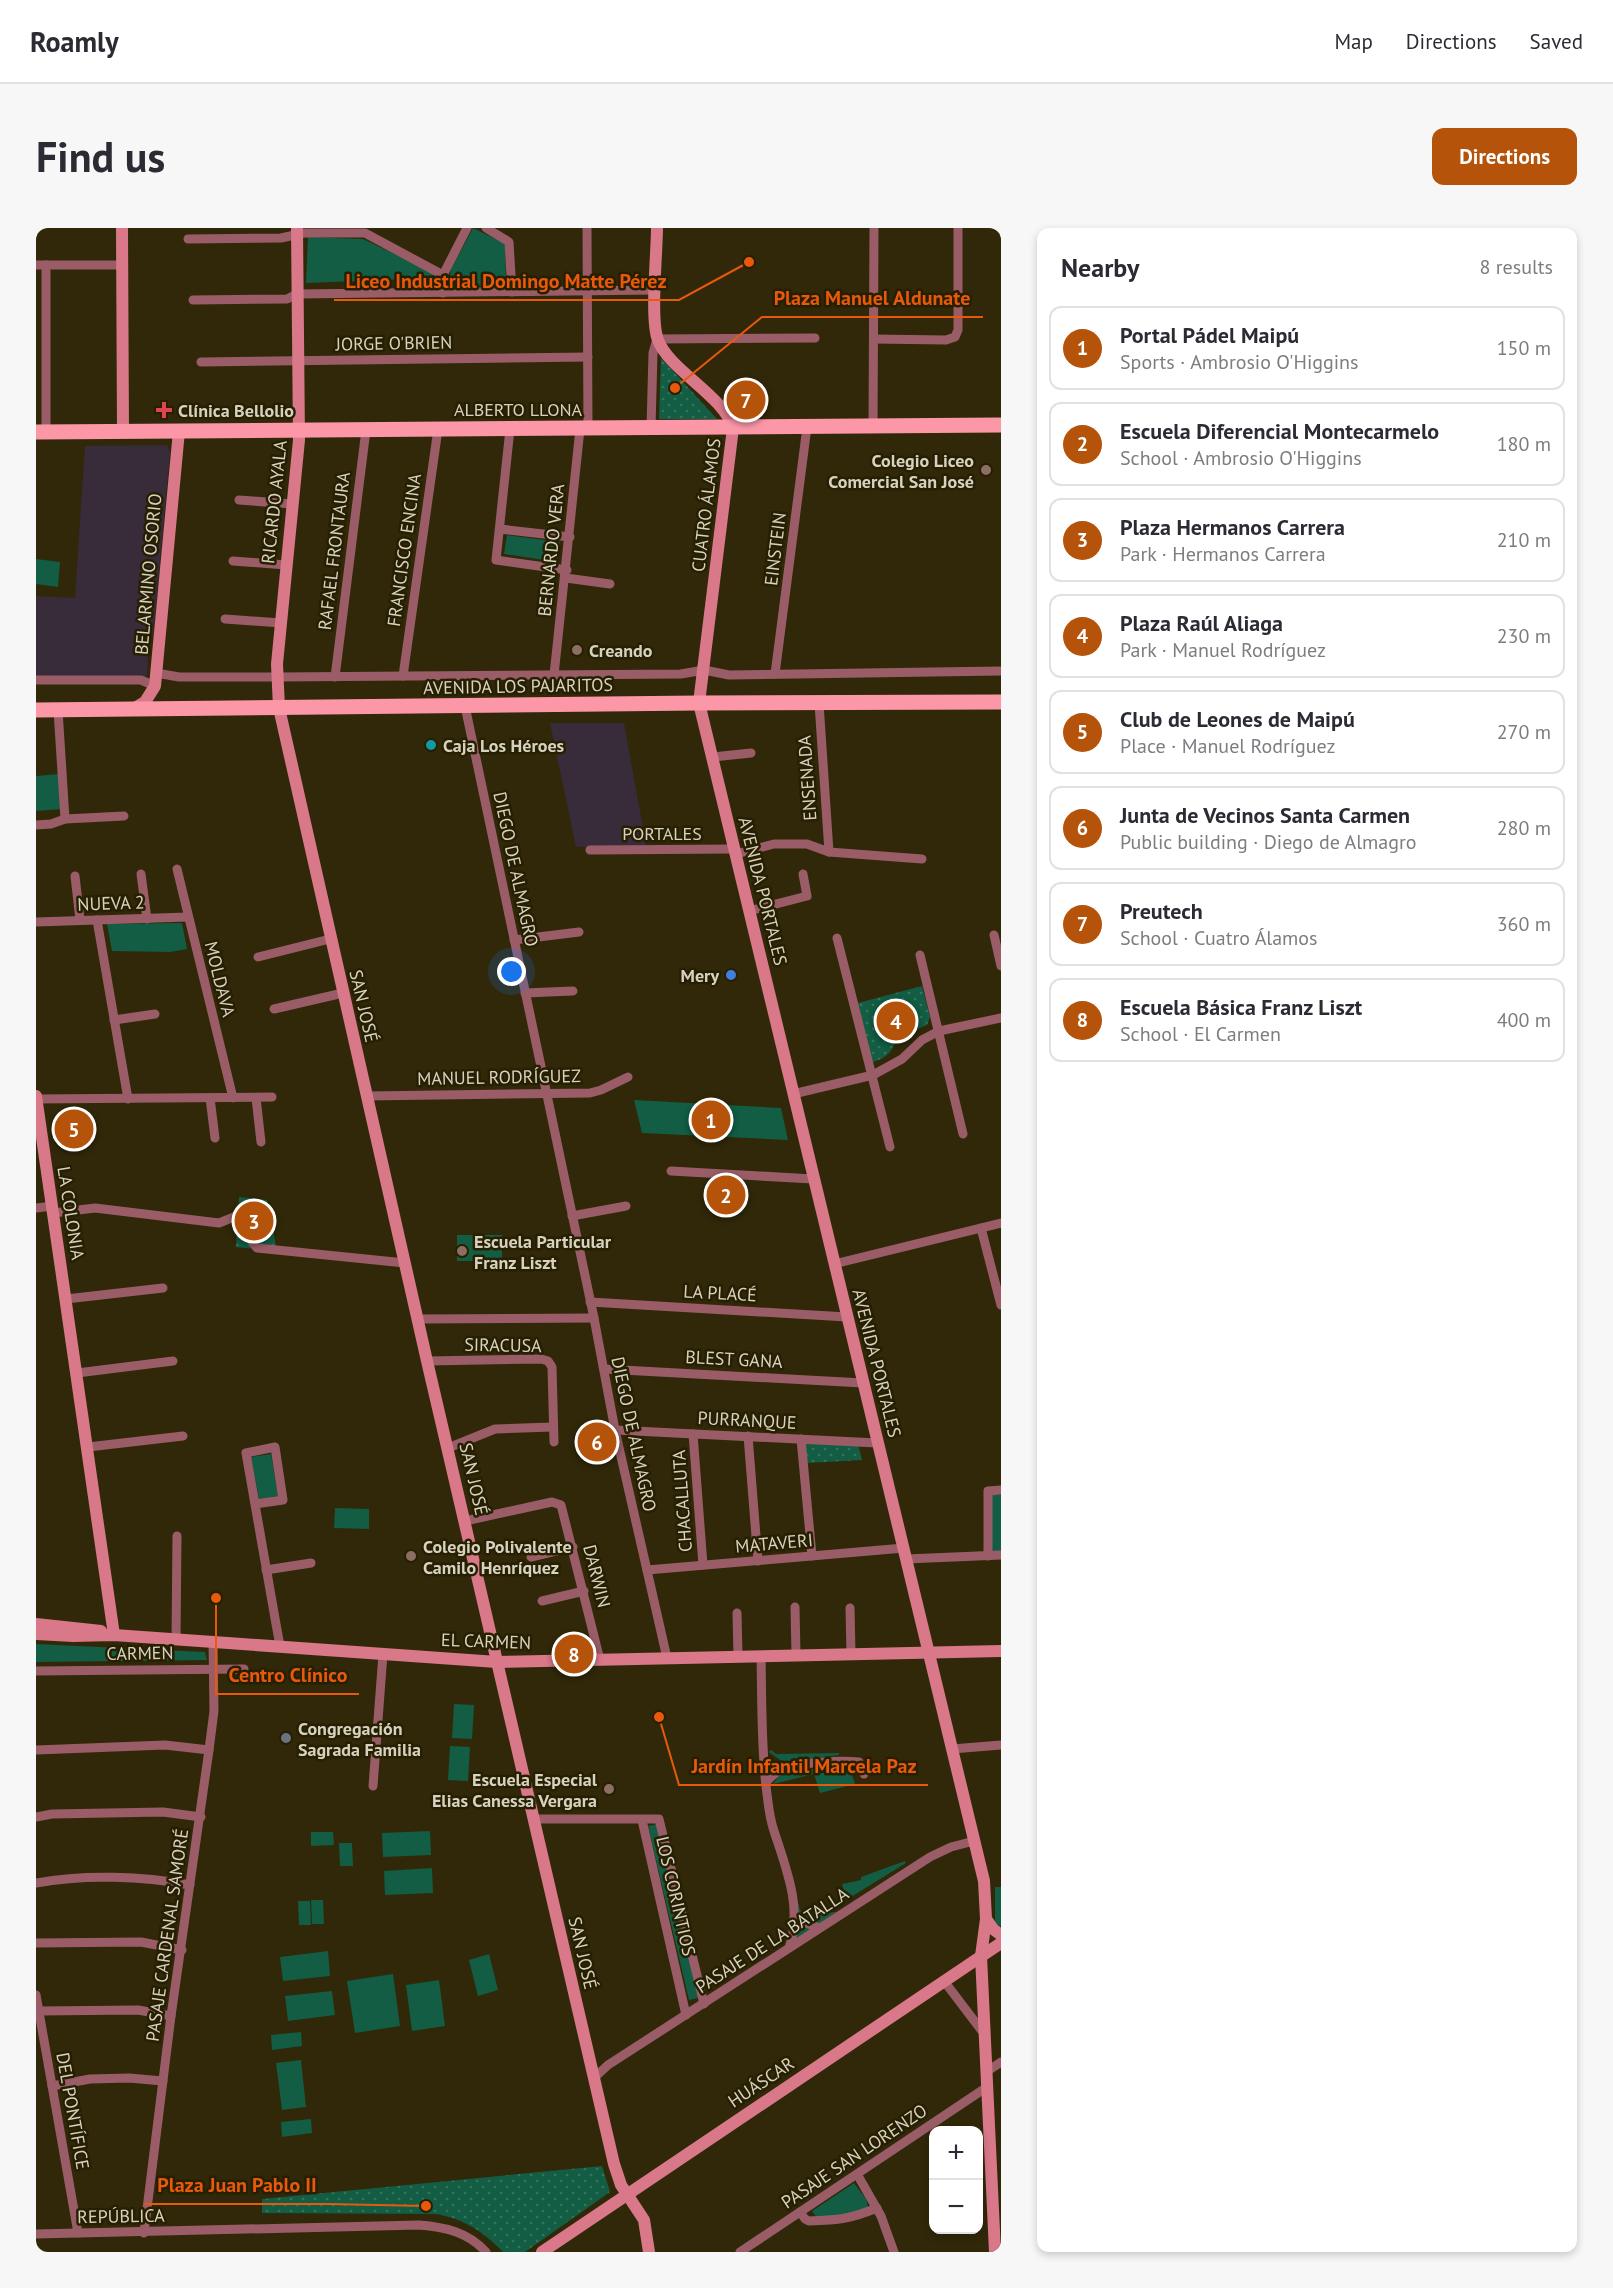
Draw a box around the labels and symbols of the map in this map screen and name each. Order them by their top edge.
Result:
callout: Liceo Industrial Domingo Matte Pérez [334,262,679,300]
text: Liceo Industrial Domingo Matte Pérez [345,268,667,294]
callout: Plaza Manuel Aldunate [762,279,983,317]
text: Plaza Manuel Aldunate [774,285,970,311]
street label: JORGE O'BRIEN [334,330,453,356]
pin: 7 [726,378,766,423]
street label: ALBERTO LLONA [454,398,583,421]
place label: Clínica Bellolio [178,399,294,422]
marker: Clínica Bellolio [155,401,173,419]
street label: CUATRO ÁLAMOS [686,437,726,573]
street label: RICARDO AYALA [256,439,292,565]
place label: Colegio Liceo Comercial San José [828,449,974,493]
marker: Colegio Liceo Comercial San José [979,463,993,477]
street label: RAFAEL FRONTAURA [313,470,355,631]
street label: FRANCISCO ENCINA [382,472,426,628]
street label: BERNARDO VERA [533,482,569,617]
street label: BELARMINO OSORIO [129,492,167,656]
street label: EINSTEIN [759,511,791,587]
place label: Creando [589,639,653,662]
marker: Creando [570,643,584,657]
street label: AVENIDA LOS PAJARITOS [423,673,613,699]
place label: Caja Los Héroes [443,734,565,757]
street label: ENSENADA [793,734,821,821]
marker: Caja Los Héroes [424,738,438,752]
street label: DIEGO DE ALMAGRO [488,789,544,949]
street label: AVENIDA PORTALES [733,814,793,968]
street label: PORTALES [622,822,702,845]
street label: NUEVA 2 [77,890,145,916]
street label: MOLDAVA [200,939,241,1020]
your location [497,957,526,986]
place label: Mery [681,964,719,987]
street label: SAN JOSÉ [344,967,384,1045]
marker: Mery [724,968,738,982]
pin: 4 [876,998,916,1044]
street label: MANUEL RODRÍGUEZ [417,1064,581,1090]
pin: 1 [692,1098,730,1142]
pin: 5 [54,1106,93,1152]
street label: LA COLONIA [52,1165,90,1262]
pin: 2 [706,1172,746,1218]
pin: 3 [234,1198,274,1244]
place label: Escuela Particular Franz Liszt [474,1230,612,1274]
marker: Escuela Particular Franz Liszt [455,1244,469,1258]
street label: LA PLACÉ [683,1280,757,1306]
street label: AVENIDA PORTALES [847,1286,907,1440]
street label: SIRACUSA [464,1333,542,1357]
street label: BLEST GANA [685,1345,784,1373]
street label: DIEGO DE ALMAGRO [606,1354,662,1514]
street label: PURRANQUE [697,1406,797,1434]
pin: 6 [578,1420,616,1464]
street label: SAN JOSÉ [454,1440,494,1518]
street label: CHACALLUTA [667,1449,697,1553]
street label: MATAVERI [734,1528,814,1558]
place label: Colegio Polivalente Camilo Henríquez [423,1535,572,1579]
street label: DARWIN [578,1542,616,1610]
marker: Colegio Polivalente Camilo Henríquez [404,1549,418,1563]
street label: EL CARMEN [441,1628,531,1654]
pin: 8 [554,1632,594,1676]
street label: CARMEN [106,1641,174,1665]
callout: Centro Clínico [216,1656,359,1694]
text: Centro Clínico [229,1662,348,1688]
place label: Congregación Sagrada Familia [298,1717,421,1761]
marker: Congregación Sagrada Familia [279,1731,293,1745]
callout: Jardín Infantil Marcela Paz [679,1747,928,1785]
text: Jardín Infantil Marcela Paz [690,1753,917,1779]
place label: Escuela Especial Elias Canessa Vergara [432,1768,598,1812]
marker: Escuela Especial Elias Canessa Vergara [602,1782,616,1796]
street label: PASAJE CARDENAL SAMORÉ [141,1827,193,2043]
street label: LOS CORINTIOS [651,1834,701,1958]
street label: PASAJE DE LA BATALLA [691,1882,853,1998]
street label: SAN JOSÉ [563,1914,603,1992]
street label: DEL PONTÍFICE [51,2051,95,2171]
street label: HUÁSCAR [724,2051,799,2112]
street label: PASAJE SAN LORENZO [777,2099,931,2213]
callout: Plaza Juan Pablo II [145,2166,329,2204]
text: Plaza Juan Pablo II [157,2172,317,2198]
street label: REPÚBLICA [77,2204,165,2228]

